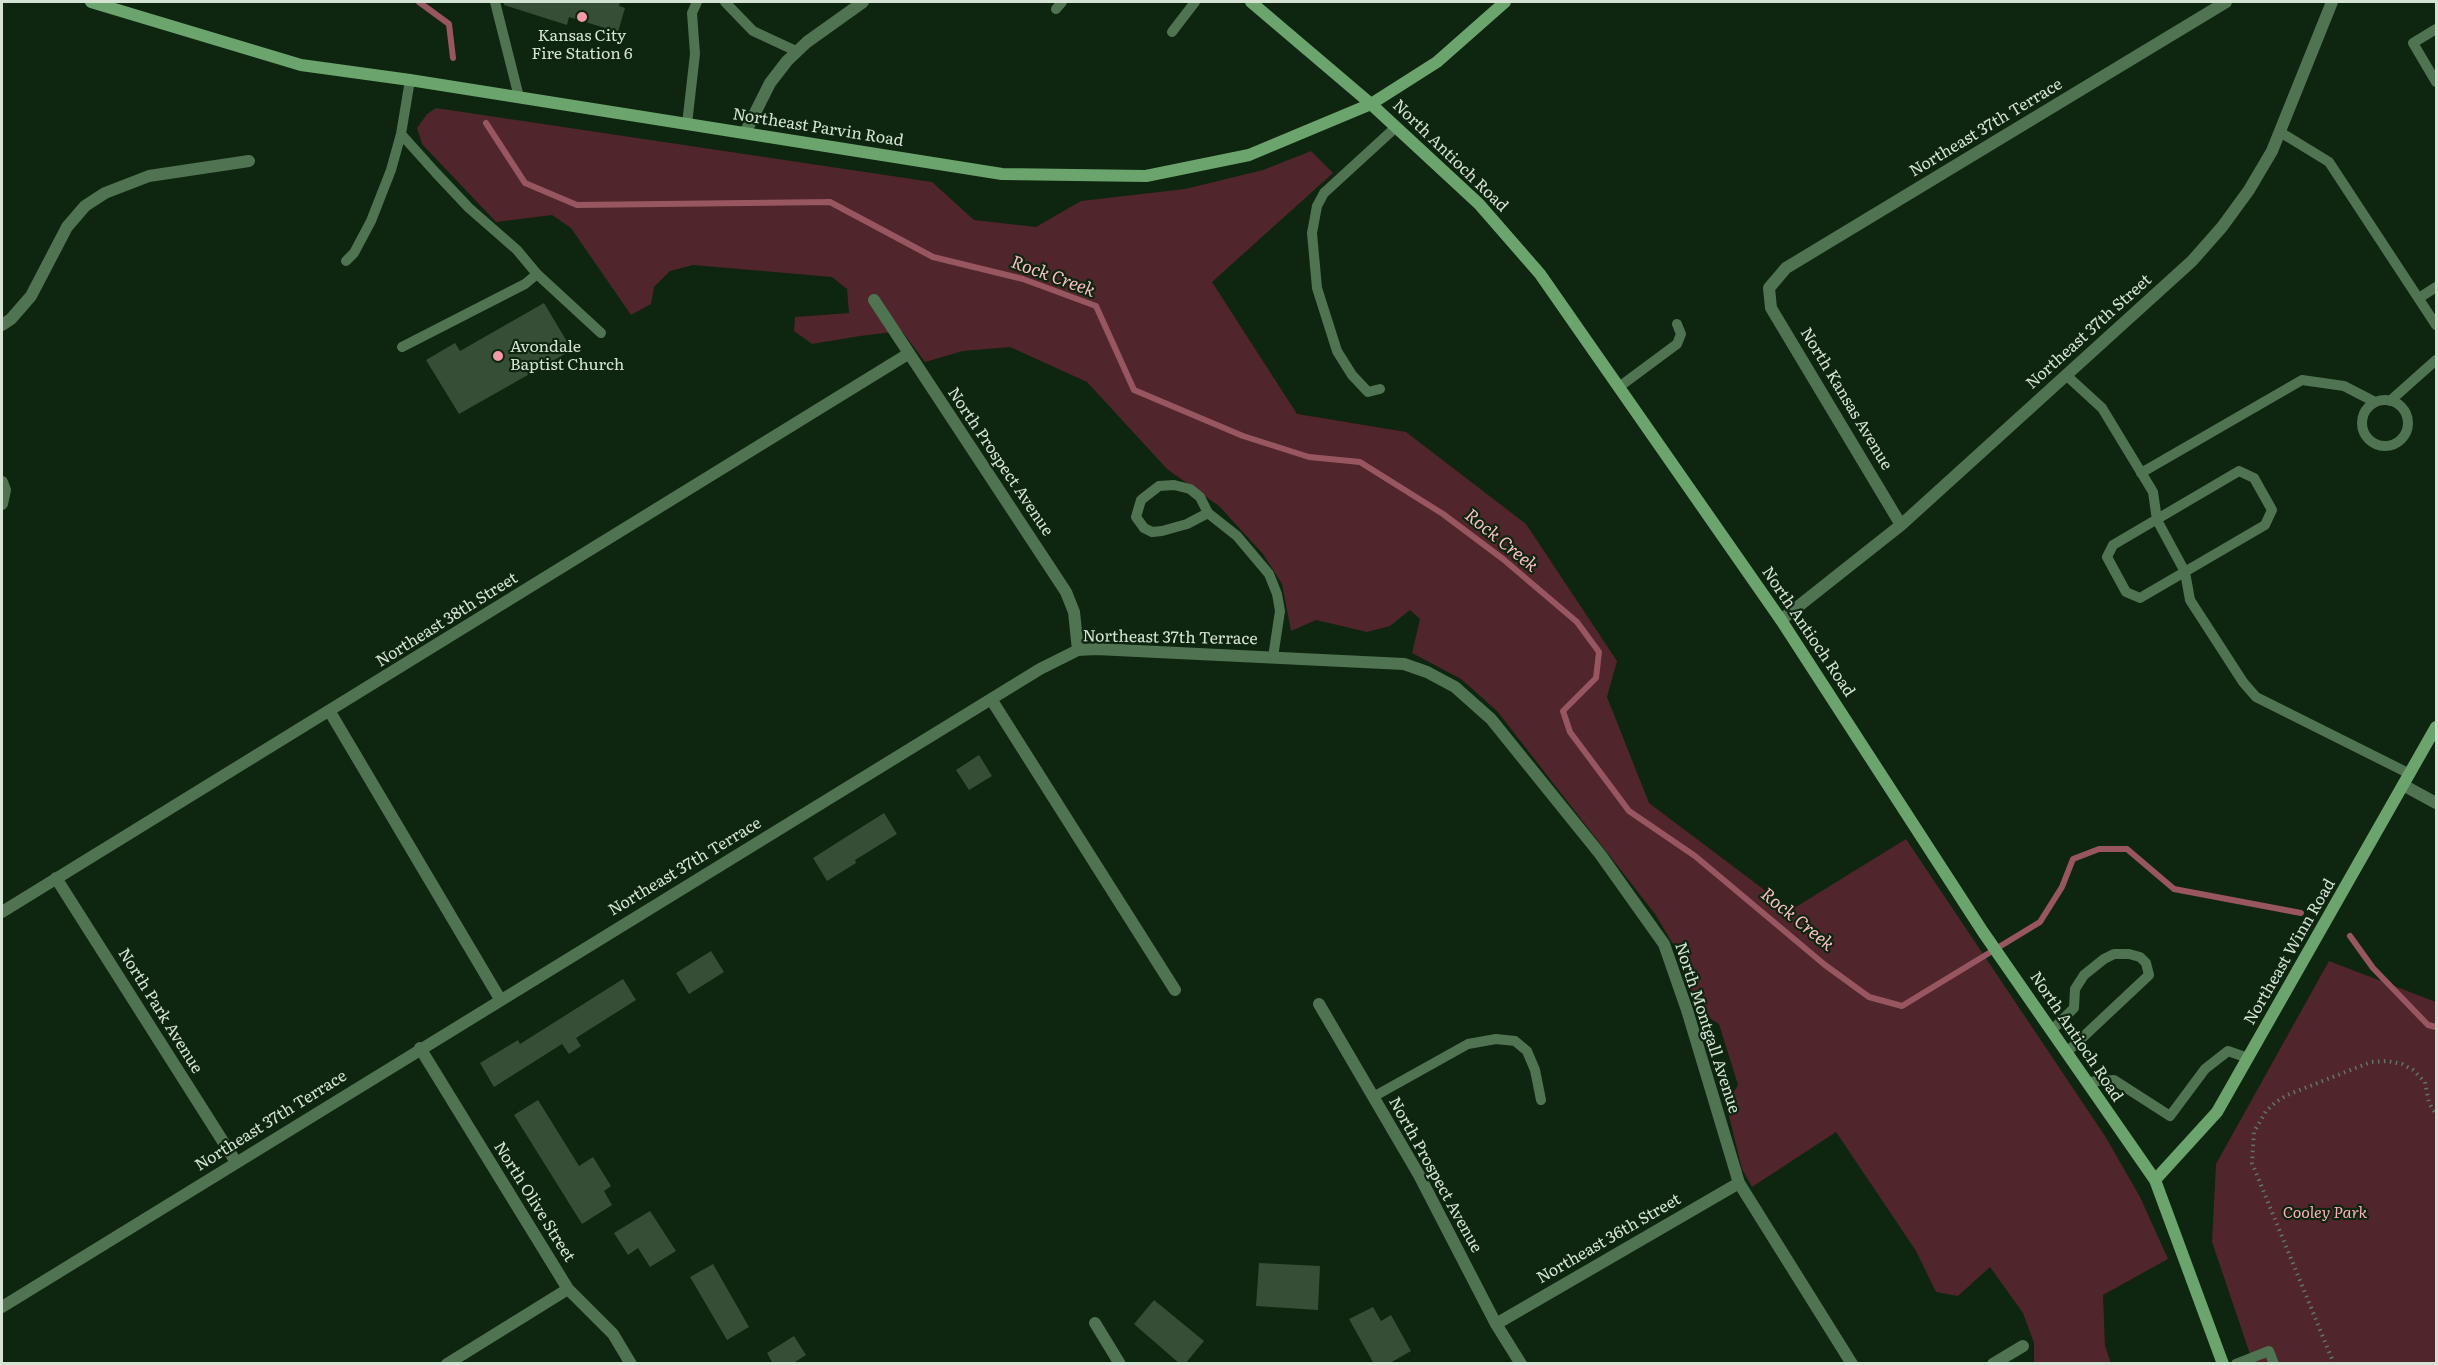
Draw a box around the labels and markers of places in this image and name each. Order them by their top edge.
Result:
marker: Kansas City Fire Station 6 [575,10,589,24]
place label: Kansas City Fire Station 6 [531,26,633,64]
place label: Avondale Baptist Church [510,337,624,375]
marker: Avondale Baptist Church [491,349,505,363]

